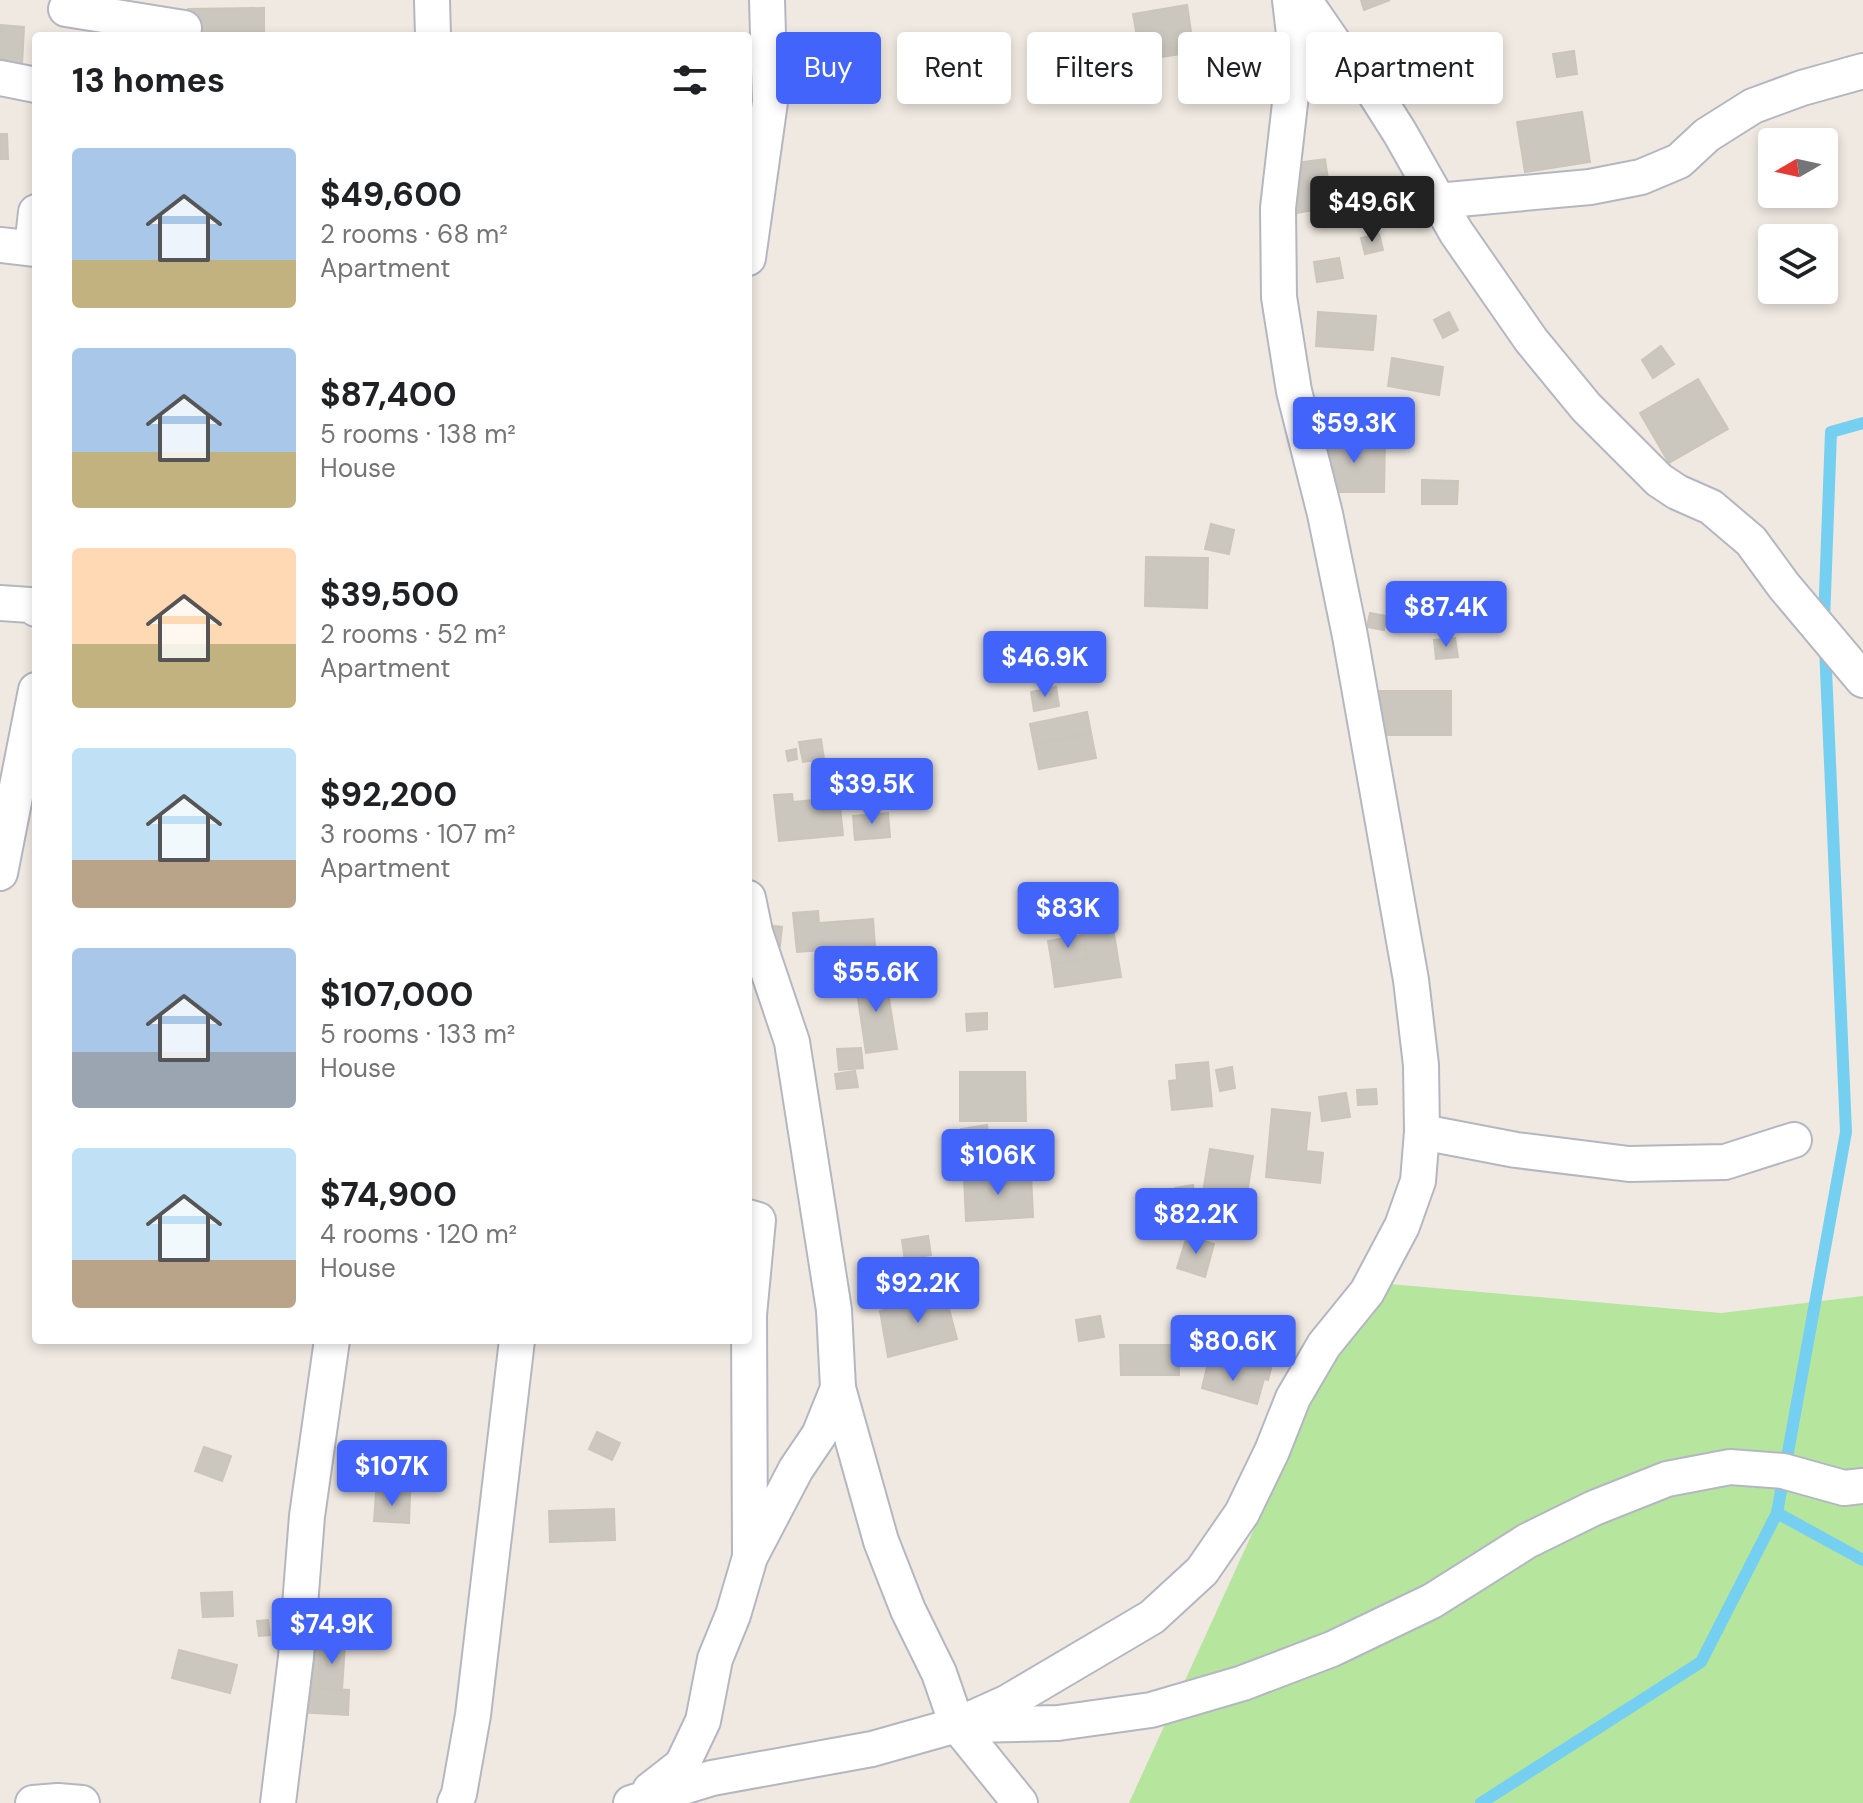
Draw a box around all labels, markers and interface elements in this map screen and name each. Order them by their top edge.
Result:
chip: Buy [776,32,881,104]
chip: Rent [897,32,1011,104]
chip: Filters [1027,32,1162,104]
chip: New [1178,32,1290,104]
chip: Apartment [1306,32,1503,104]
text: 13 homes [72,58,225,103]
icon: filters [668,58,712,102]
north arrow [1758,128,1838,208]
map controls [1758,128,1838,304]
text: $49,600 [320,172,462,217]
pin: $49.6K [1307,176,1437,244]
icon: home [136,180,232,276]
text: $49.6K [1328,185,1416,219]
text: 2 rooms · 68 m² [320,217,508,251]
button: layers [1758,224,1838,304]
text: Apartment [320,251,451,285]
text: $87,400 [320,372,457,417]
icon: home [136,380,232,476]
pin: $59.3K [1289,397,1419,465]
text: $59.3K [1311,406,1397,440]
text: 5 rooms · 138 m² [320,417,516,451]
text: House [320,451,396,485]
text: $39,500 [320,572,459,617]
icon: home [136,580,232,676]
pin: $87.4K [1381,581,1511,649]
text: $87.4K [1404,590,1488,624]
text: 2 rooms · 52 m² [320,617,506,651]
pin: $46.9K [980,631,1110,699]
text: $46.9K [1001,640,1089,674]
text: Apartment [320,651,451,685]
pin: $39.5K [807,758,937,826]
text: $39.5K [829,767,915,801]
text: $92,200 [320,772,457,817]
icon: home [136,780,232,876]
text: 3 rooms · 107 m² [320,817,516,851]
text: Apartment [320,851,451,885]
pin: $83K [1021,882,1115,950]
text: $83K [1036,891,1100,925]
pin: $55.6K [811,946,941,1014]
text: $55.6K [832,955,920,989]
text: $107,000 [320,972,473,1017]
icon: home [136,980,232,1076]
text: 5 rooms · 133 m² [320,1017,515,1051]
text: House [320,1051,396,1085]
pin: $106K [942,1129,1054,1197]
text: $106K [960,1138,1036,1172]
text: $74,900 [320,1172,457,1217]
icon: home [136,1180,232,1276]
pin: $82.2K [1131,1188,1261,1256]
text: $82.2K [1153,1197,1239,1231]
text: 4 rooms · 120 m² [320,1217,517,1251]
text: House [320,1251,396,1285]
pin: $92.2K [853,1257,983,1325]
text: $92.2K [875,1266,961,1300]
pin: $80.6K [1168,1315,1298,1383]
text: $80.6K [1189,1324,1277,1358]
pin: $107K [336,1440,448,1508]
text: $107K [355,1449,429,1483]
pin: $74.9K [267,1598,397,1666]
text: $74.9K [290,1607,374,1641]

